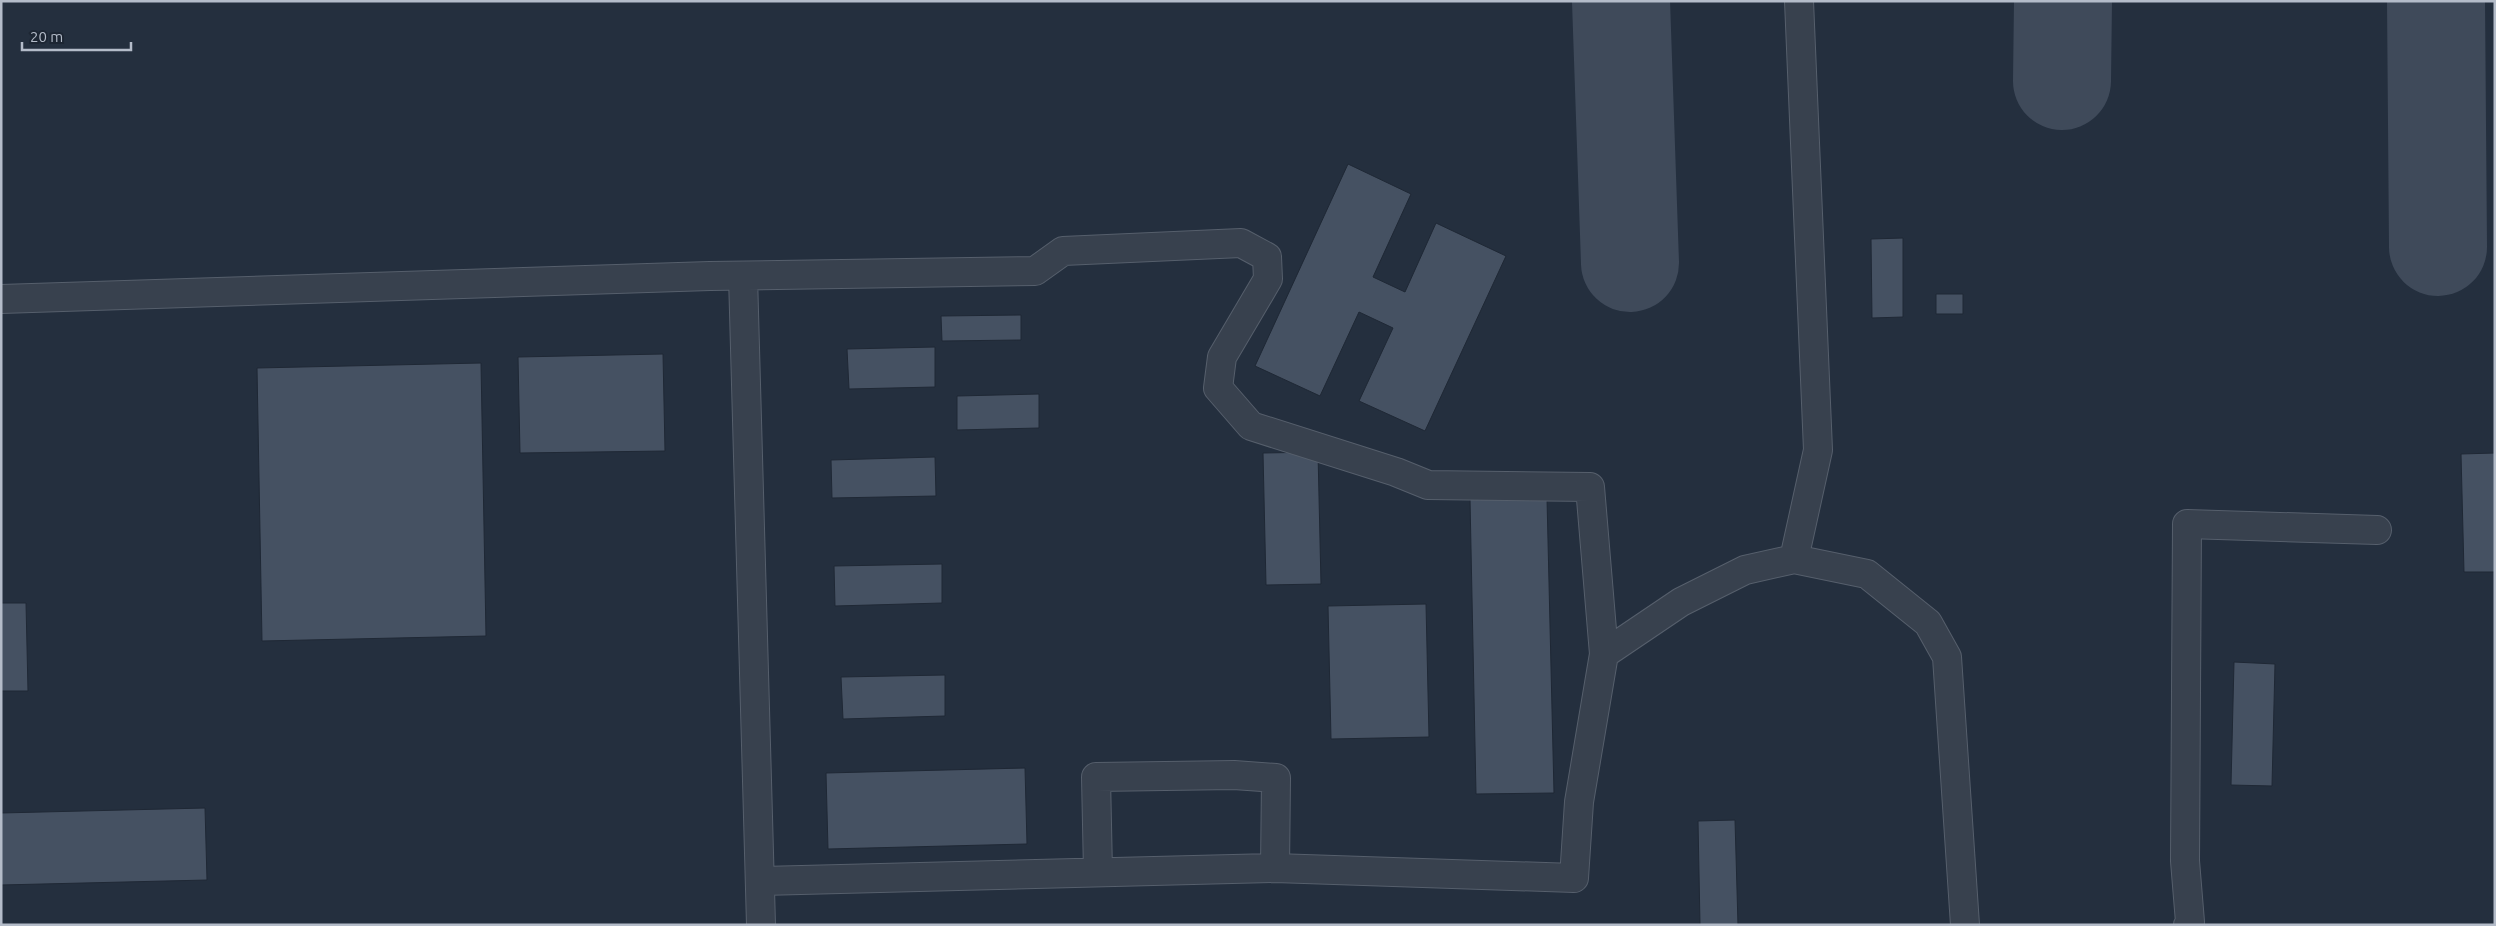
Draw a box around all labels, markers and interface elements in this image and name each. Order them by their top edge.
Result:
scale bar [22,20,131,52]
text: 20 m [30,28,63,45]

